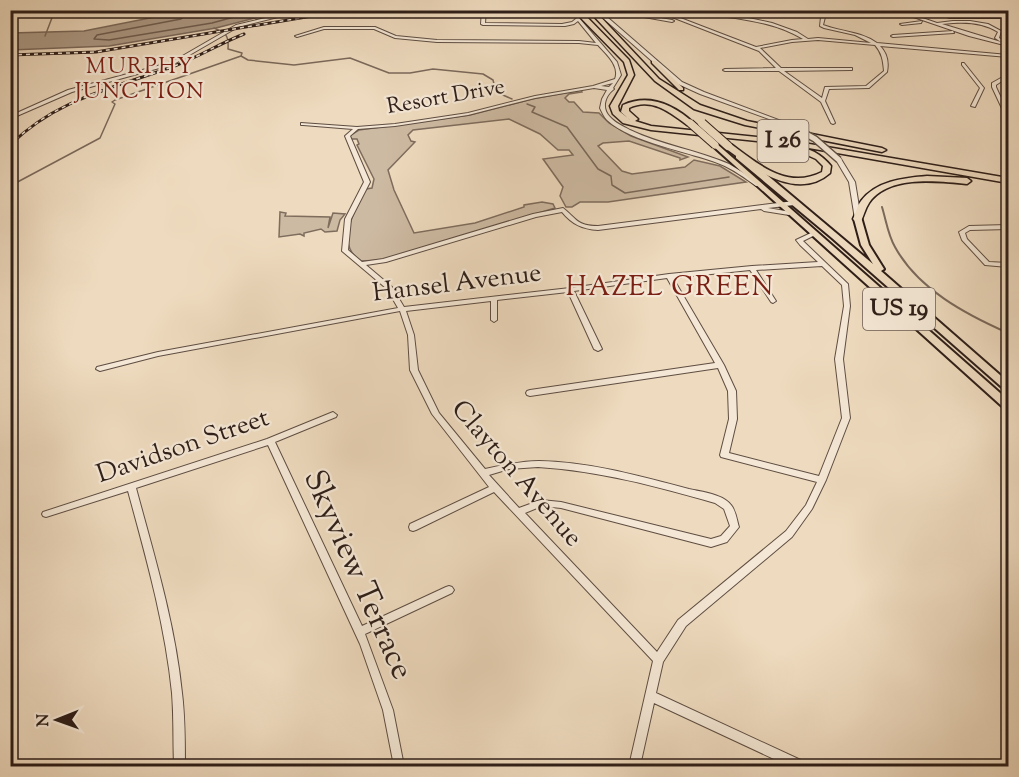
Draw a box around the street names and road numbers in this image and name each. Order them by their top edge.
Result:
street label: Resort Drive [384,72,508,124]
road number: I 26 [758,120,808,162]
street label: Hansel Avenue [370,255,544,313]
road number: US 19 [863,288,935,330]
street label: Clayton Avenue [442,393,590,555]
street label: Davidson Street [92,400,274,494]
street label: Skyview Terrace [290,463,424,687]

